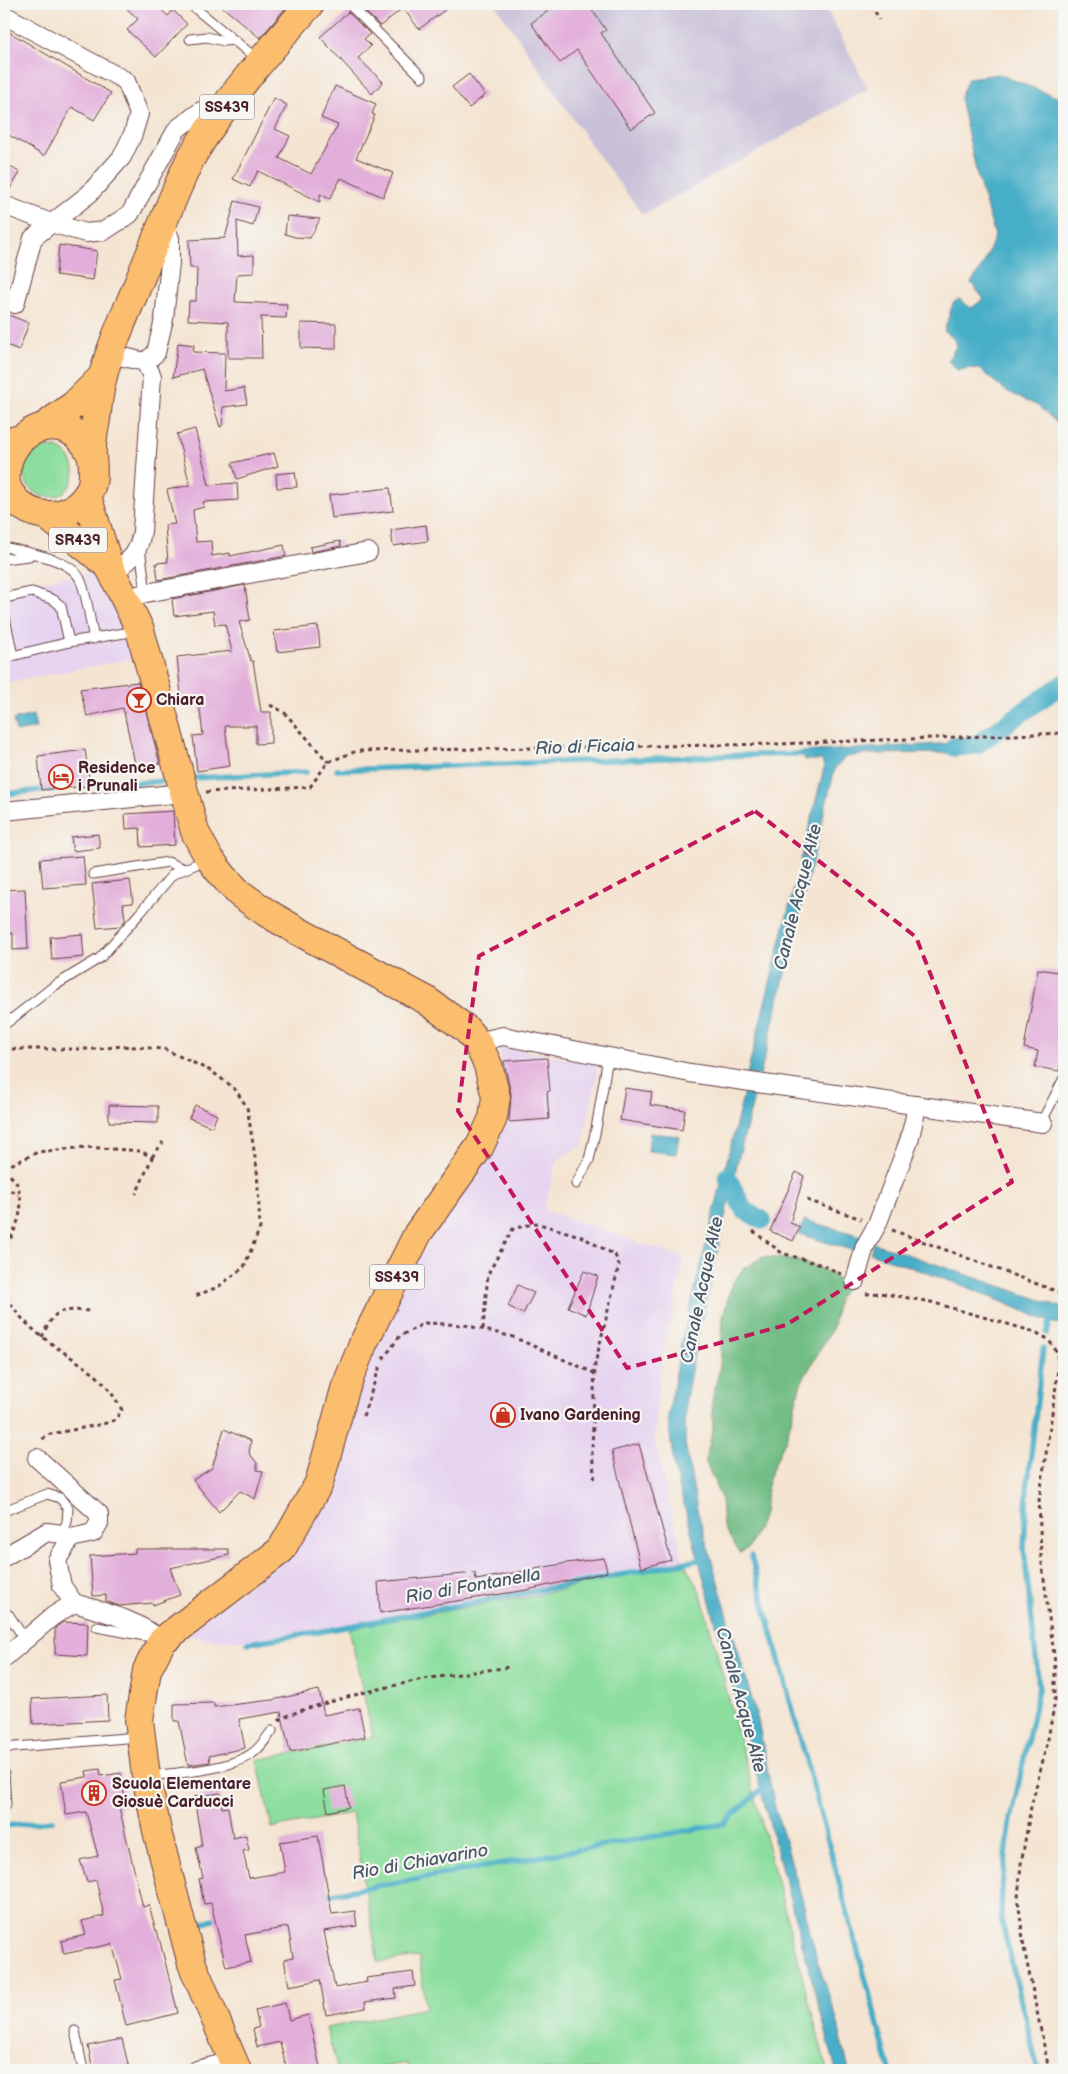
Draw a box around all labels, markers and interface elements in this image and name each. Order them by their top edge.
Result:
road number: SS439 [200,94,254,120]
road number: SR439 [49,528,107,552]
bar icon: Chiara [126,687,152,713]
place label: Chiara [156,691,204,710]
water label: Rio di Ficaia [535,735,635,759]
place label: Residence i Prunali [78,759,155,796]
hotel icon: Residence i Prunali [48,764,74,790]
water label: Canale Acque Alte [770,822,826,972]
water label: Canale Acque Alte [676,1215,728,1365]
road number: SS439 [370,1264,424,1290]
shop icon: Ivano Gardening [490,1402,516,1428]
place label: Ivano Gardening [520,1406,641,1425]
water label: Rio di Fontanella [404,1564,542,1608]
water label: Canale Acque Alte [711,1625,771,1775]
place label: Scuola Elementare Giosuè Carducci [112,1775,251,1812]
building icon: Scuola Elementare Giosuè Carducci [81,1780,107,1806]
water label: Rio di Chiavarino [350,1840,490,1884]

